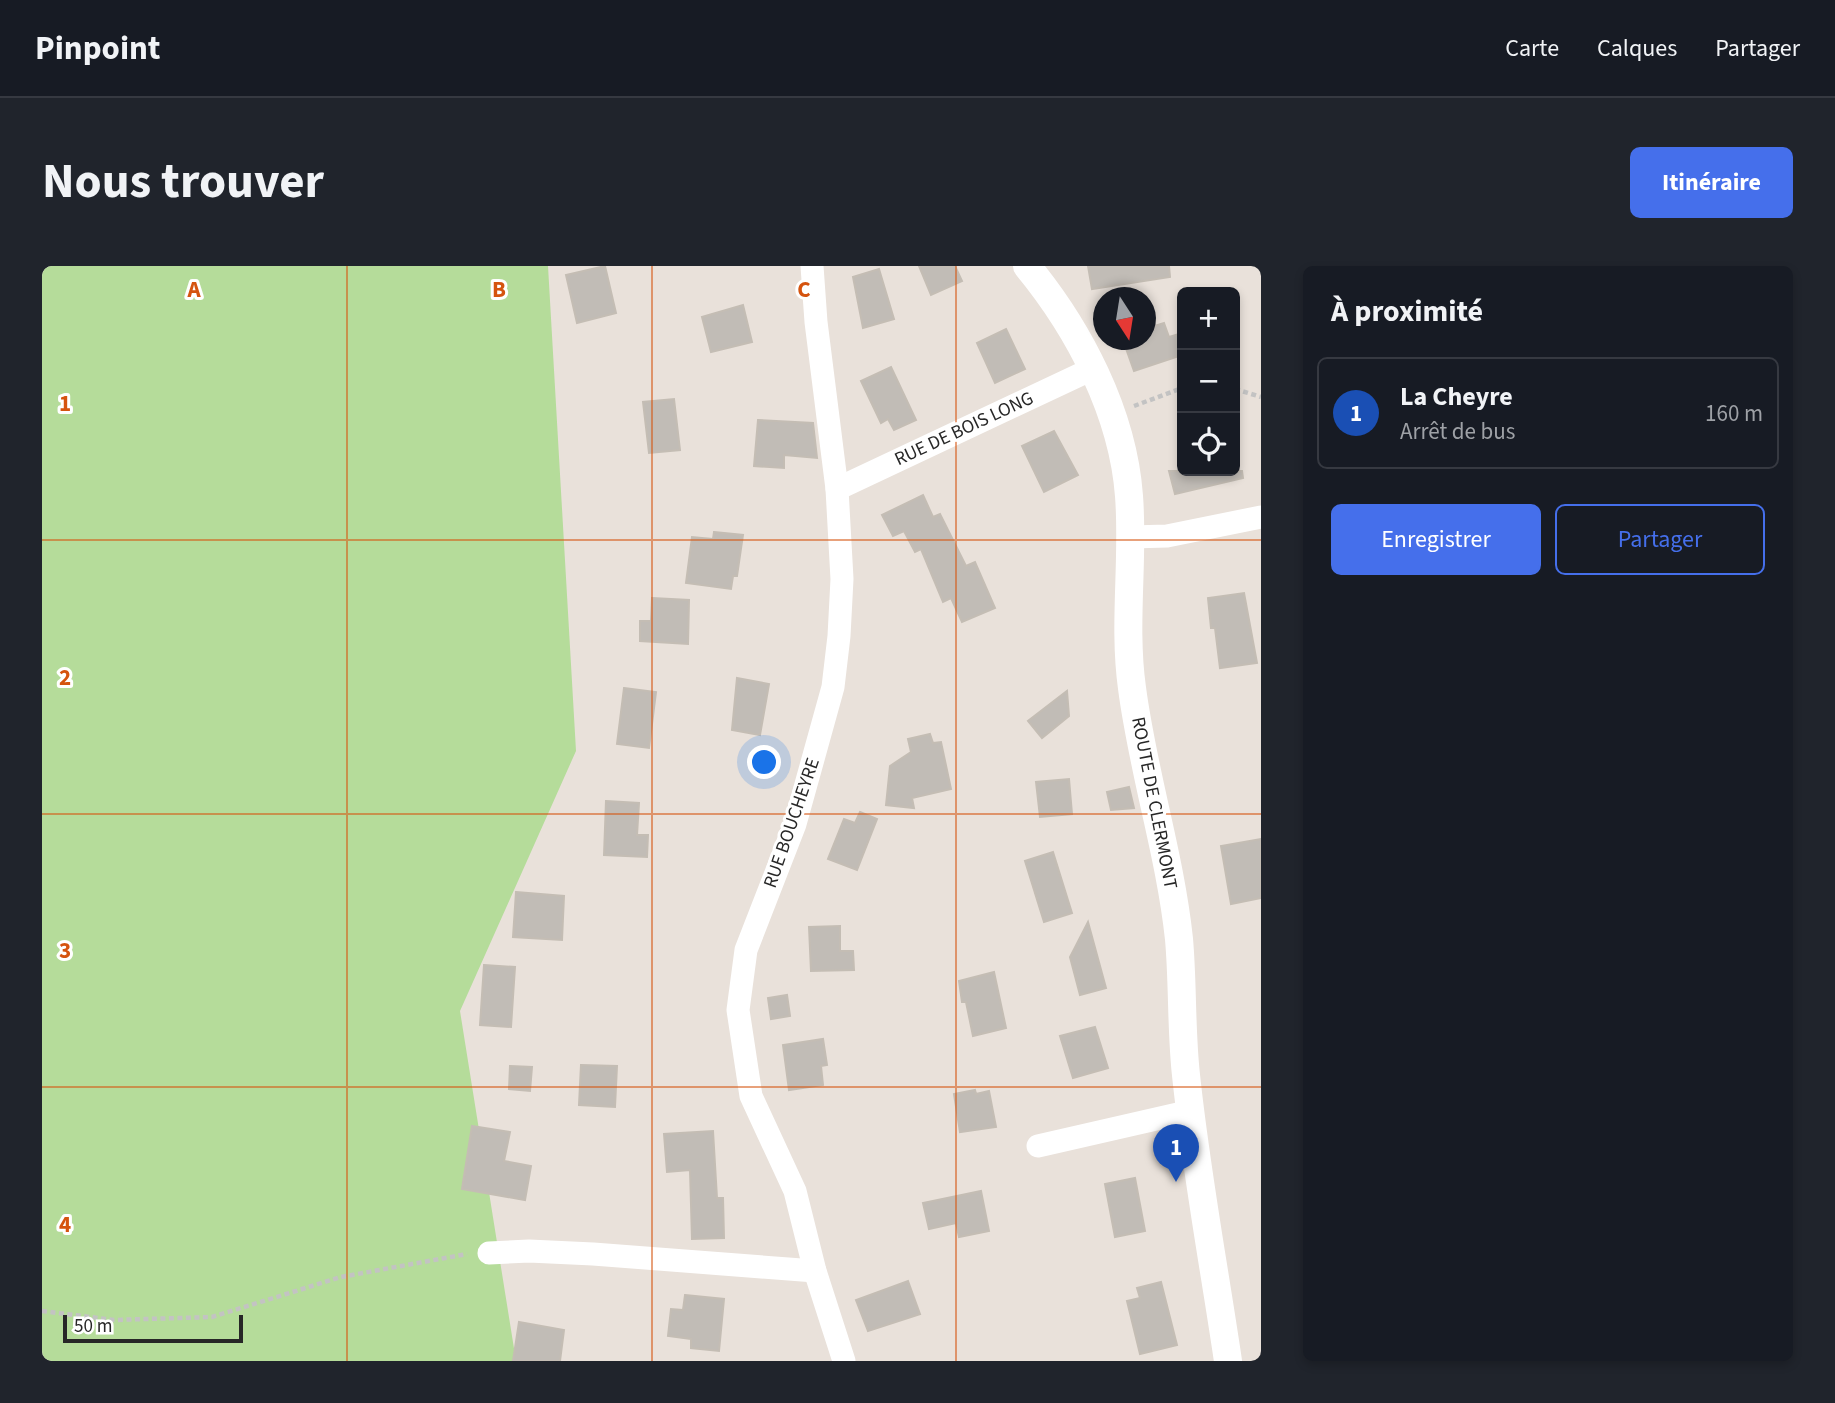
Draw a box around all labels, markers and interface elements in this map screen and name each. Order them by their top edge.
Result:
text: Pinpoint [35,25,161,72]
text: Carte [1505,31,1559,66]
text: Calques [1597,31,1677,66]
text: Partager [1715,31,1800,66]
text: Nous trouver [42,147,324,217]
button: Itinéraire [1630,147,1793,218]
text: A [186,273,201,306]
text: B [492,273,506,306]
text: C [797,273,811,306]
north arrow [1093,287,1156,350]
map controls [1177,287,1240,476]
button: + [1177,287,1240,350]
text: À proximité [1331,290,1483,333]
button: − [1177,350,1240,413]
text: La Cheyre [1400,378,1513,415]
street label: RUE DE BOIS LONG [890,385,1038,473]
text: 1 [59,387,71,420]
text: 1 [1350,397,1362,430]
text: 160 m [1705,397,1763,430]
button: locate [1177,413,1240,476]
text: Arrêt de bus [1400,415,1515,448]
button: Enregistrer [1331,504,1541,575]
button: Partager [1555,504,1765,575]
text: 2 [59,661,71,694]
street label: ROUTE DE CLERMONT [1124,715,1184,891]
your location [747,745,781,779]
street label: RUE BOUCHEYRE [757,754,827,892]
text: 3 [59,934,71,967]
pin: 1 [1153,1124,1199,1182]
text: 4 [59,1208,71,1241]
scale bar [63,1312,243,1344]
text: 50 m [74,1313,112,1340]

